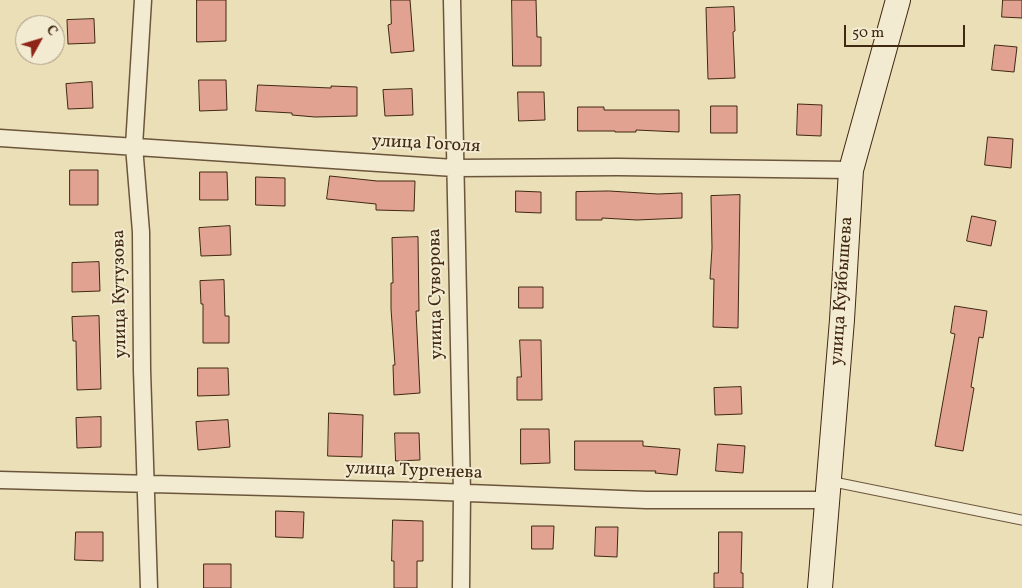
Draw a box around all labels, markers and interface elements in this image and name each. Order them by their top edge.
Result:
north arrow [15,15,65,65]
scale bar [847,15,968,47]
text: С [41,21,61,40]
text: 50 m [852,23,884,44]
street label: улица Гоголя [371,131,481,159]
street label: улица Куйбышева [827,216,859,366]
street label: улица Суворова [425,228,449,360]
street label: улица Кутузова [109,229,133,359]
street label: улица Тургенева [345,459,483,485]

